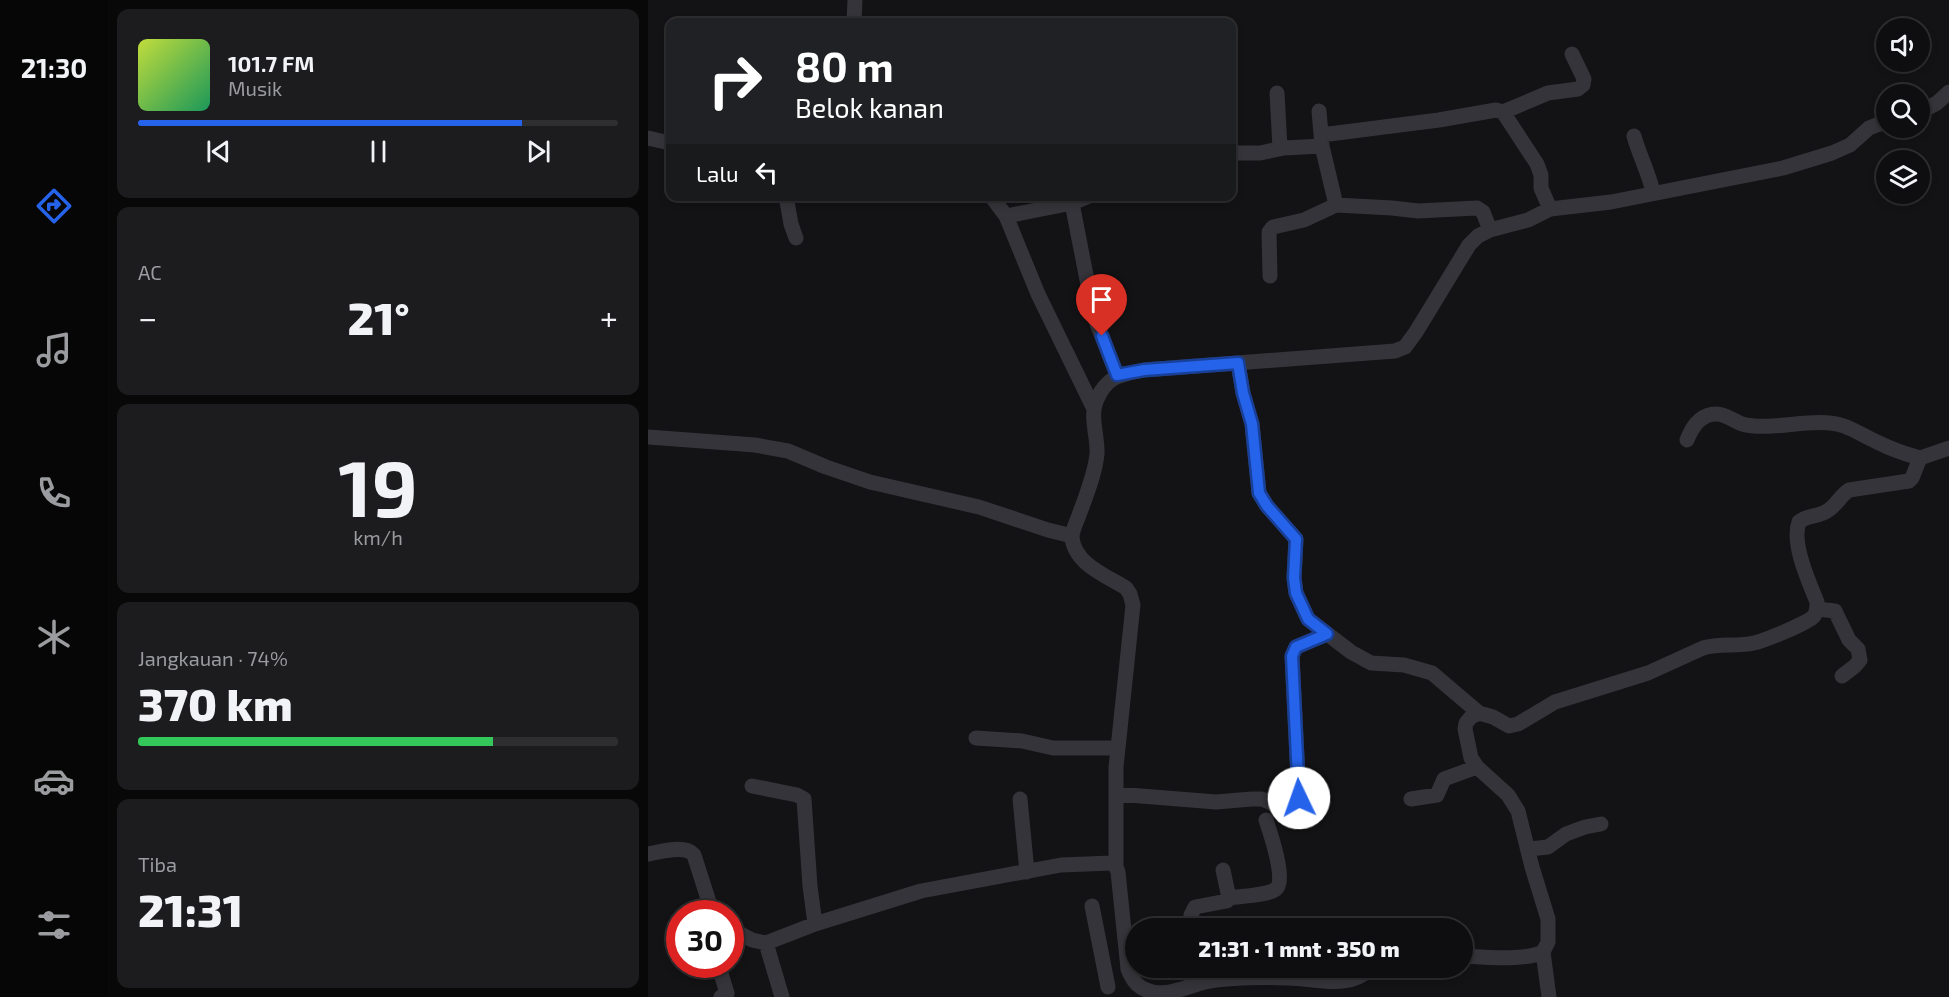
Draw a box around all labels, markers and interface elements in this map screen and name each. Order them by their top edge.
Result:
map controls [1876,18,1930,204]
button: sound [1876,18,1930,72]
text: 80 m [795,40,894,90]
icon: right [696,42,774,120]
text: 101.7 FM [228,50,314,76]
text: 21:30 [21,51,87,83]
text: Musik [228,76,282,100]
button: search [1876,84,1930,138]
text: Belok kanan [795,91,944,123]
icon: previous [202,135,235,168]
icon: pause [362,135,395,168]
icon: next [522,135,555,168]
button: layers [1876,150,1930,204]
icon: left [750,156,783,189]
text: Lalu [696,160,738,186]
icon: directions [33,185,75,227]
text: AC [138,260,162,284]
pin [1076,274,1127,336]
icon: arrive [1085,283,1118,316]
text: 21° [348,290,410,344]
text: − [138,297,157,337]
text: + [600,297,618,337]
icon: music [33,329,75,371]
text: 19 [338,439,418,533]
icon: phone [33,472,75,514]
text: km/h [353,525,403,549]
icon: climate [33,616,75,658]
text: Jangkauan · 74% [138,646,288,670]
text: 370 km [138,676,293,730]
icon: car [33,760,75,802]
position arrow [1267,766,1331,830]
text: Tiba [138,852,177,876]
text: 21:31 [138,882,243,936]
speed limit sign: 30 [666,900,744,978]
icon: filters [33,904,75,946]
text: 21:31 · 1 mnt · 350 m [1198,935,1400,961]

